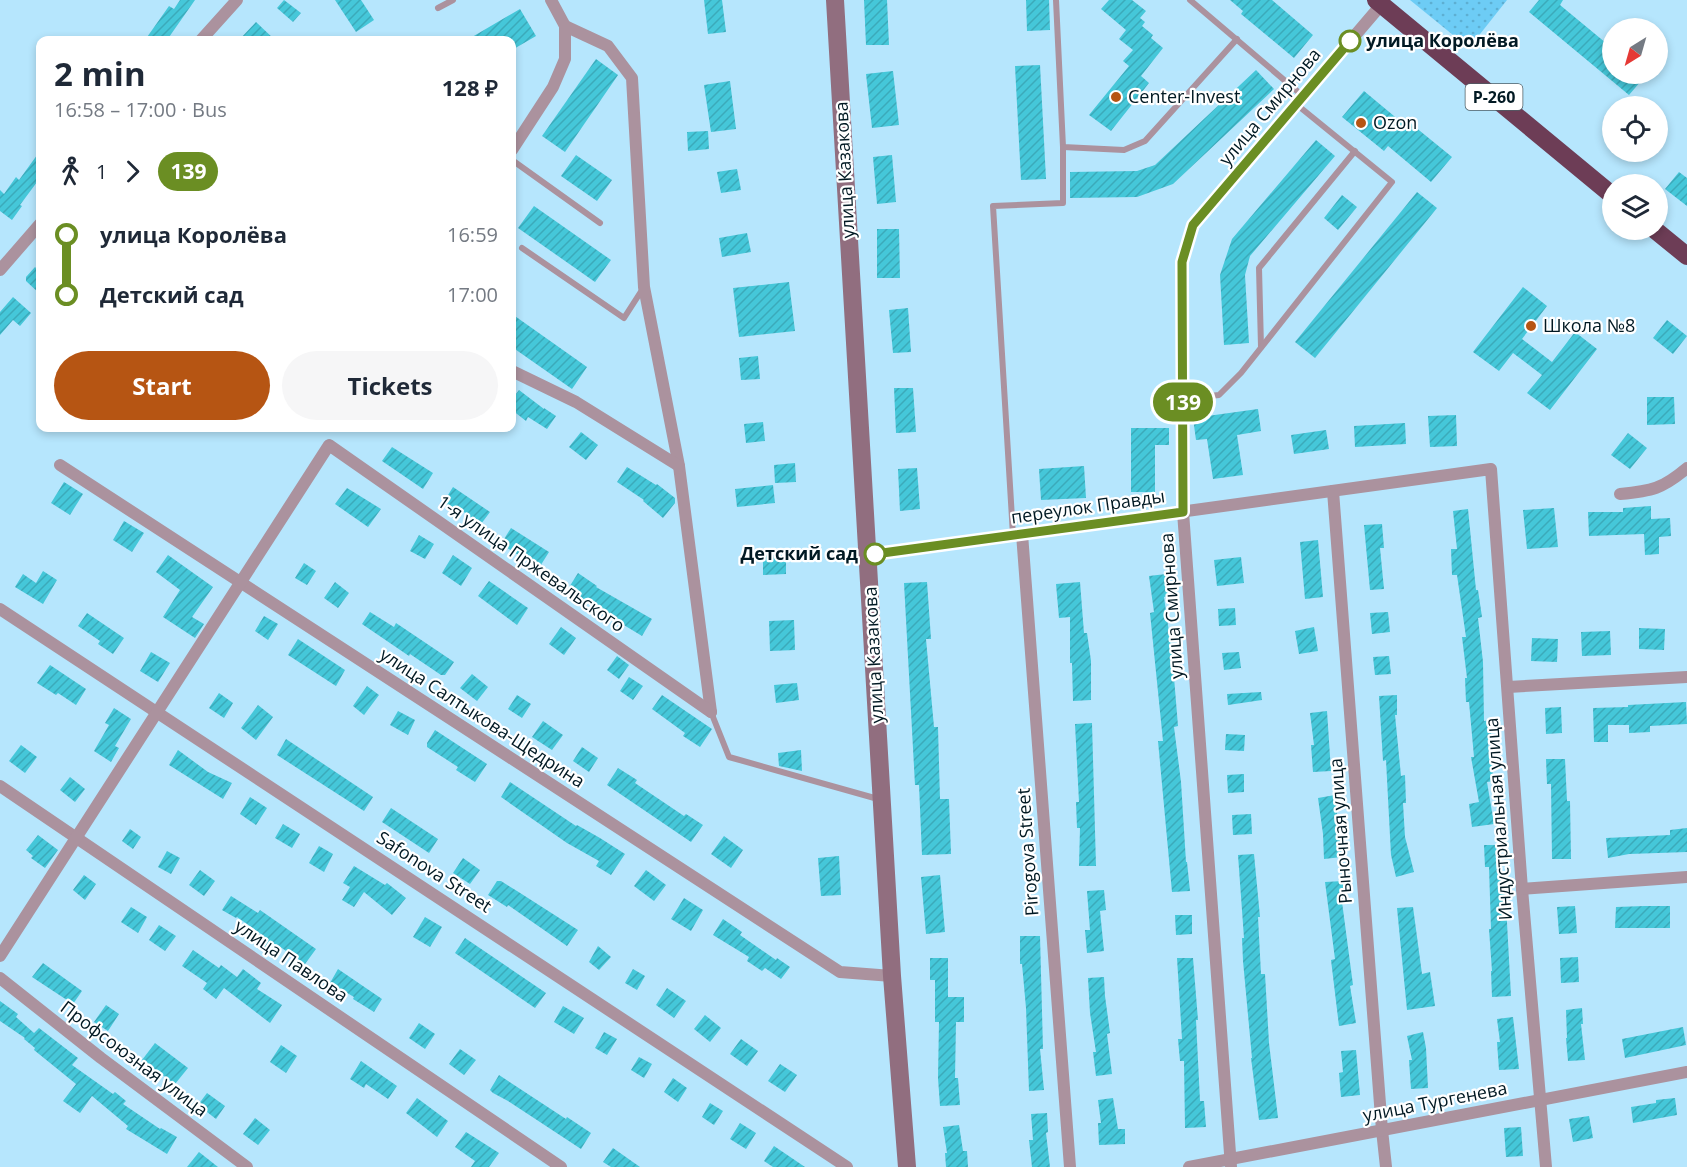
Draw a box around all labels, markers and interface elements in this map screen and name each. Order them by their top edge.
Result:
north arrow [1602,18,1668,84]
map controls [1602,18,1668,240]
place label: улица Королёва [1366,28,1519,52]
marker: улица Королёва [1339,30,1361,52]
street label: улица Смирнова [1213,43,1325,170]
text: 2 min [54,51,146,96]
text: 128 ₽ [442,72,498,102]
place label: Center-Invest [1128,84,1240,108]
road number: Р-260 [1466,84,1522,110]
marker: Center-Invest [1109,90,1123,104]
text: 16:58 – 17:00 · Bus [54,96,227,123]
button: locate [1602,96,1668,162]
street label: улица Казакова [828,101,860,239]
place label: Ozon [1373,110,1417,134]
marker: Ozon [1354,116,1368,130]
icon: walk [54,155,87,188]
icon: forward [116,155,149,188]
text: 139 [170,157,206,185]
text: 1 [96,158,107,185]
button: layers [1602,174,1668,240]
text: улица Королёва [100,219,287,249]
text: 16:59 [447,221,498,248]
text: Детский сад [100,279,244,309]
text: 17:00 [447,281,498,308]
place label: Школа №8 [1543,313,1635,337]
marker: Школа №8 [1524,319,1538,333]
button: Start [54,351,270,420]
button: Tickets [282,351,498,420]
line badge: 139 [1148,382,1218,422]
text: 139 [1165,388,1201,416]
street label: переулок Правды [1009,483,1166,529]
street label: 1-я улица Пржевальского [433,489,630,637]
street label: улица Смирнова [1154,532,1188,680]
place label: Детский сад [741,541,858,565]
marker: Детский сад [864,543,886,565]
street label: улица Казакова [857,586,889,724]
street label: улица Салтыкова-Щедрина [375,642,590,793]
street label: Индустриальная улица [1479,717,1517,921]
street label: Рыночная улица [1323,757,1357,905]
street label: Pirogova Street [1011,787,1043,917]
street label: Safonova Street [372,825,497,917]
street label: улица Павлова [230,913,353,1007]
street label: Профсоюзная улица [56,995,213,1122]
street label: улица Тургенева [1361,1075,1509,1127]

